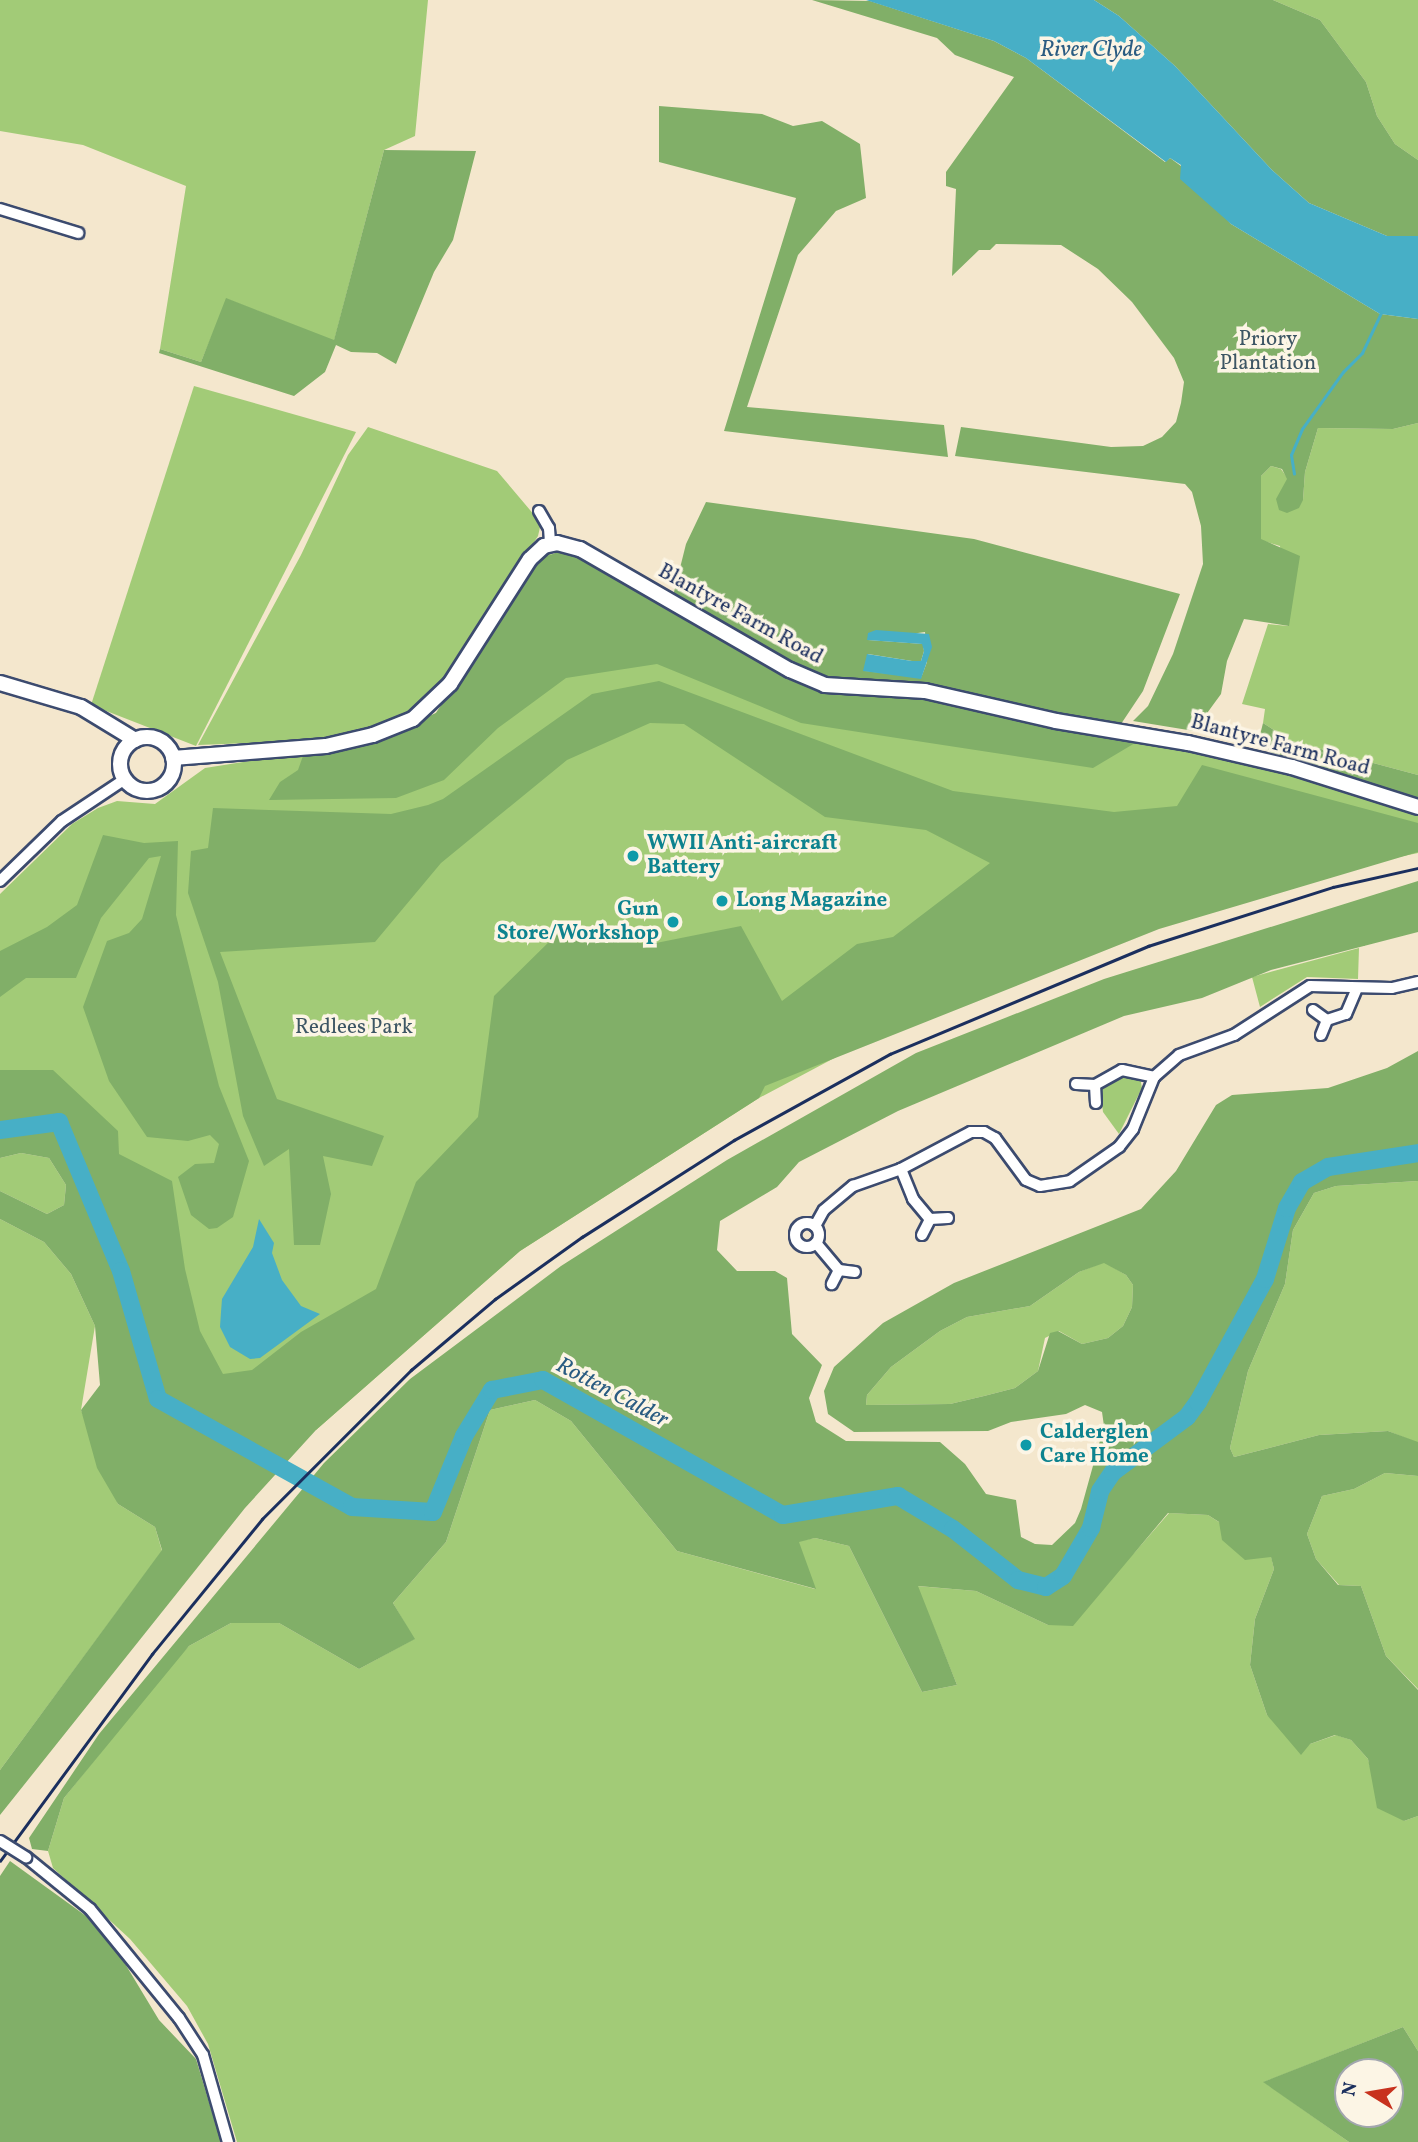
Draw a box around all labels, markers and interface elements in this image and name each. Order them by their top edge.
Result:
water label: River Clyde [1040,36,1142,64]
park label: Priory Plantation [1220,327,1316,377]
street label: Blantyre Farm Road [653,559,827,671]
street label: Blantyre Farm Road [1188,710,1372,782]
place label: WWII Anti-aircraft Battery [647,831,837,881]
marker: WWII Anti-aircraft Battery [625,848,641,864]
place label: Long Magazine [736,888,887,914]
marker: Long Magazine [714,893,730,909]
place label: Gun Store/Workshop [497,897,659,947]
marker: Gun Store/Workshop [665,914,681,930]
park label: Redlees Park [295,1015,413,1041]
water label: Rotten Calder [551,1352,673,1434]
place label: Calderglen Care Home [1040,1420,1149,1470]
marker: Calderglen Care Home [1018,1437,1034,1453]
north arrow [1334,2058,1404,2128]
text: N [1336,2080,1364,2099]

